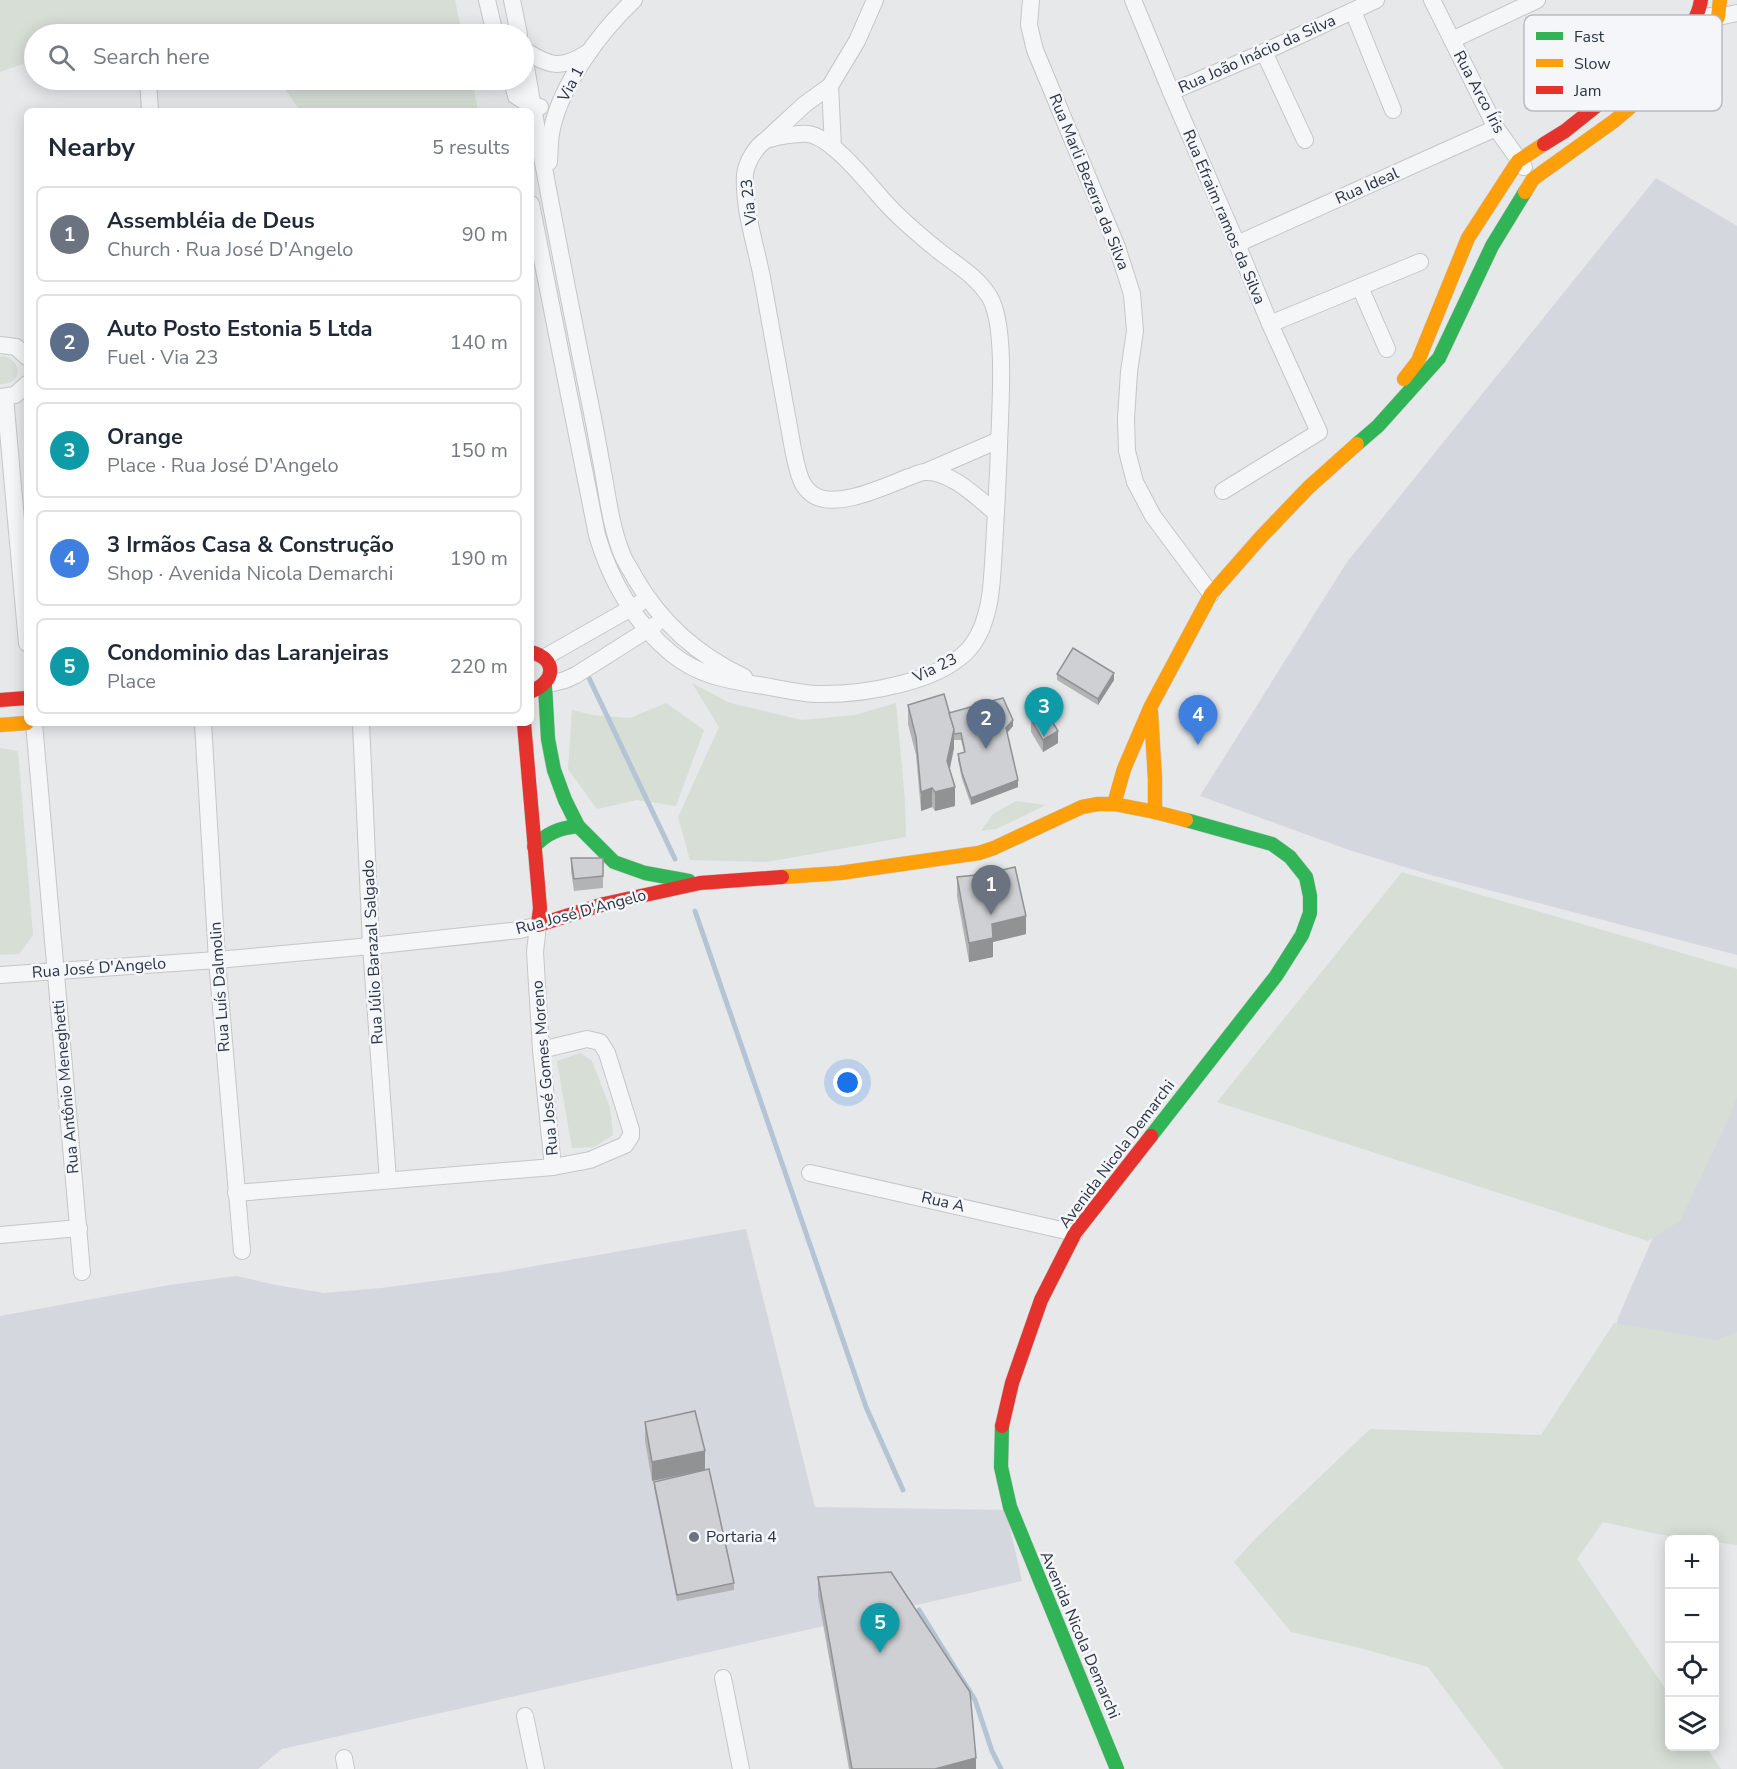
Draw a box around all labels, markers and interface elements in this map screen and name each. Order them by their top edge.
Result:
street label: Rua João Inácio da Silva [1175,9,1339,99]
legend [1524,15,1722,111]
search box [24,24,534,90]
text: Fast [1574,26,1605,48]
icon: search [45,41,78,74]
text: Search here [93,42,210,72]
street label: Rua Arco Íris [1448,47,1510,137]
text: Slow [1574,53,1611,75]
street label: Via 1 [552,63,589,106]
text: Jam [1573,80,1601,102]
street label: Rua Marli Bezerra da Silva [1044,91,1134,273]
street label: Rua Efraim ramos da Silva [1177,126,1271,308]
text: Nearby [48,130,135,165]
text: 5 results [432,134,510,161]
street label: Rua Ideal [1332,162,1403,210]
street label: Via 23 [736,178,762,227]
text: Assembléia de Deus [107,206,315,236]
text: 1 [64,221,76,248]
text: 90 m [462,221,508,248]
text: Church · Rua José D'Angelo [107,236,353,263]
text: Auto Posto Estonia 5 Ltda [107,314,373,344]
text: 2 [64,329,76,356]
text: 140 m [450,329,508,356]
text: Fuel · Via 23 [107,344,219,371]
text: Orange [107,422,183,452]
text: 3 [64,437,76,464]
text: 150 m [450,437,508,464]
text: Place · Rua José D'Angelo [107,452,339,479]
text: 3 Irmãos Casa & Construção [107,530,394,560]
text: 4 [64,545,76,572]
text: 190 m [450,545,508,572]
text: Shop · Avenida Nicola Demarchi [107,560,393,587]
text: Condominio das Laranjeiras [107,638,389,668]
street label: Via 23 [908,648,961,689]
text: 5 [64,653,76,680]
text: 220 m [450,653,508,680]
text: Place [107,668,156,695]
pin: 3 [1024,688,1064,737]
pin: 4 [1178,696,1218,745]
pin: 2 [966,700,1006,749]
street label: Rua Júlio Barazal Salgado [357,859,389,1045]
pin: 1 [972,866,1010,915]
street label: Rua José D'Angelo [513,884,649,940]
street label: Rua Luís Dalmolin [204,921,236,1053]
street label: Rua José D'Angelo [31,952,167,984]
street label: Rua José Gomes Moreno [526,979,564,1157]
street label: Rua Antônio Meneghetti [47,999,85,1175]
your location [833,1068,862,1097]
street label: Avenida Nicola Demarchi [1054,1075,1180,1233]
street label: Rua A [919,1186,967,1218]
place label: Portaria 4 [706,1526,777,1548]
marker: Portaria 4 [687,1530,701,1544]
map controls [1665,1535,1719,1751]
button: + [1665,1535,1719,1589]
street label: Avenida Nicola Demarchi [1035,1548,1125,1722]
button: − [1665,1589,1719,1643]
pin: 5 [860,1604,900,1653]
button: locate [1665,1643,1719,1697]
button: layers [1665,1697,1719,1751]

